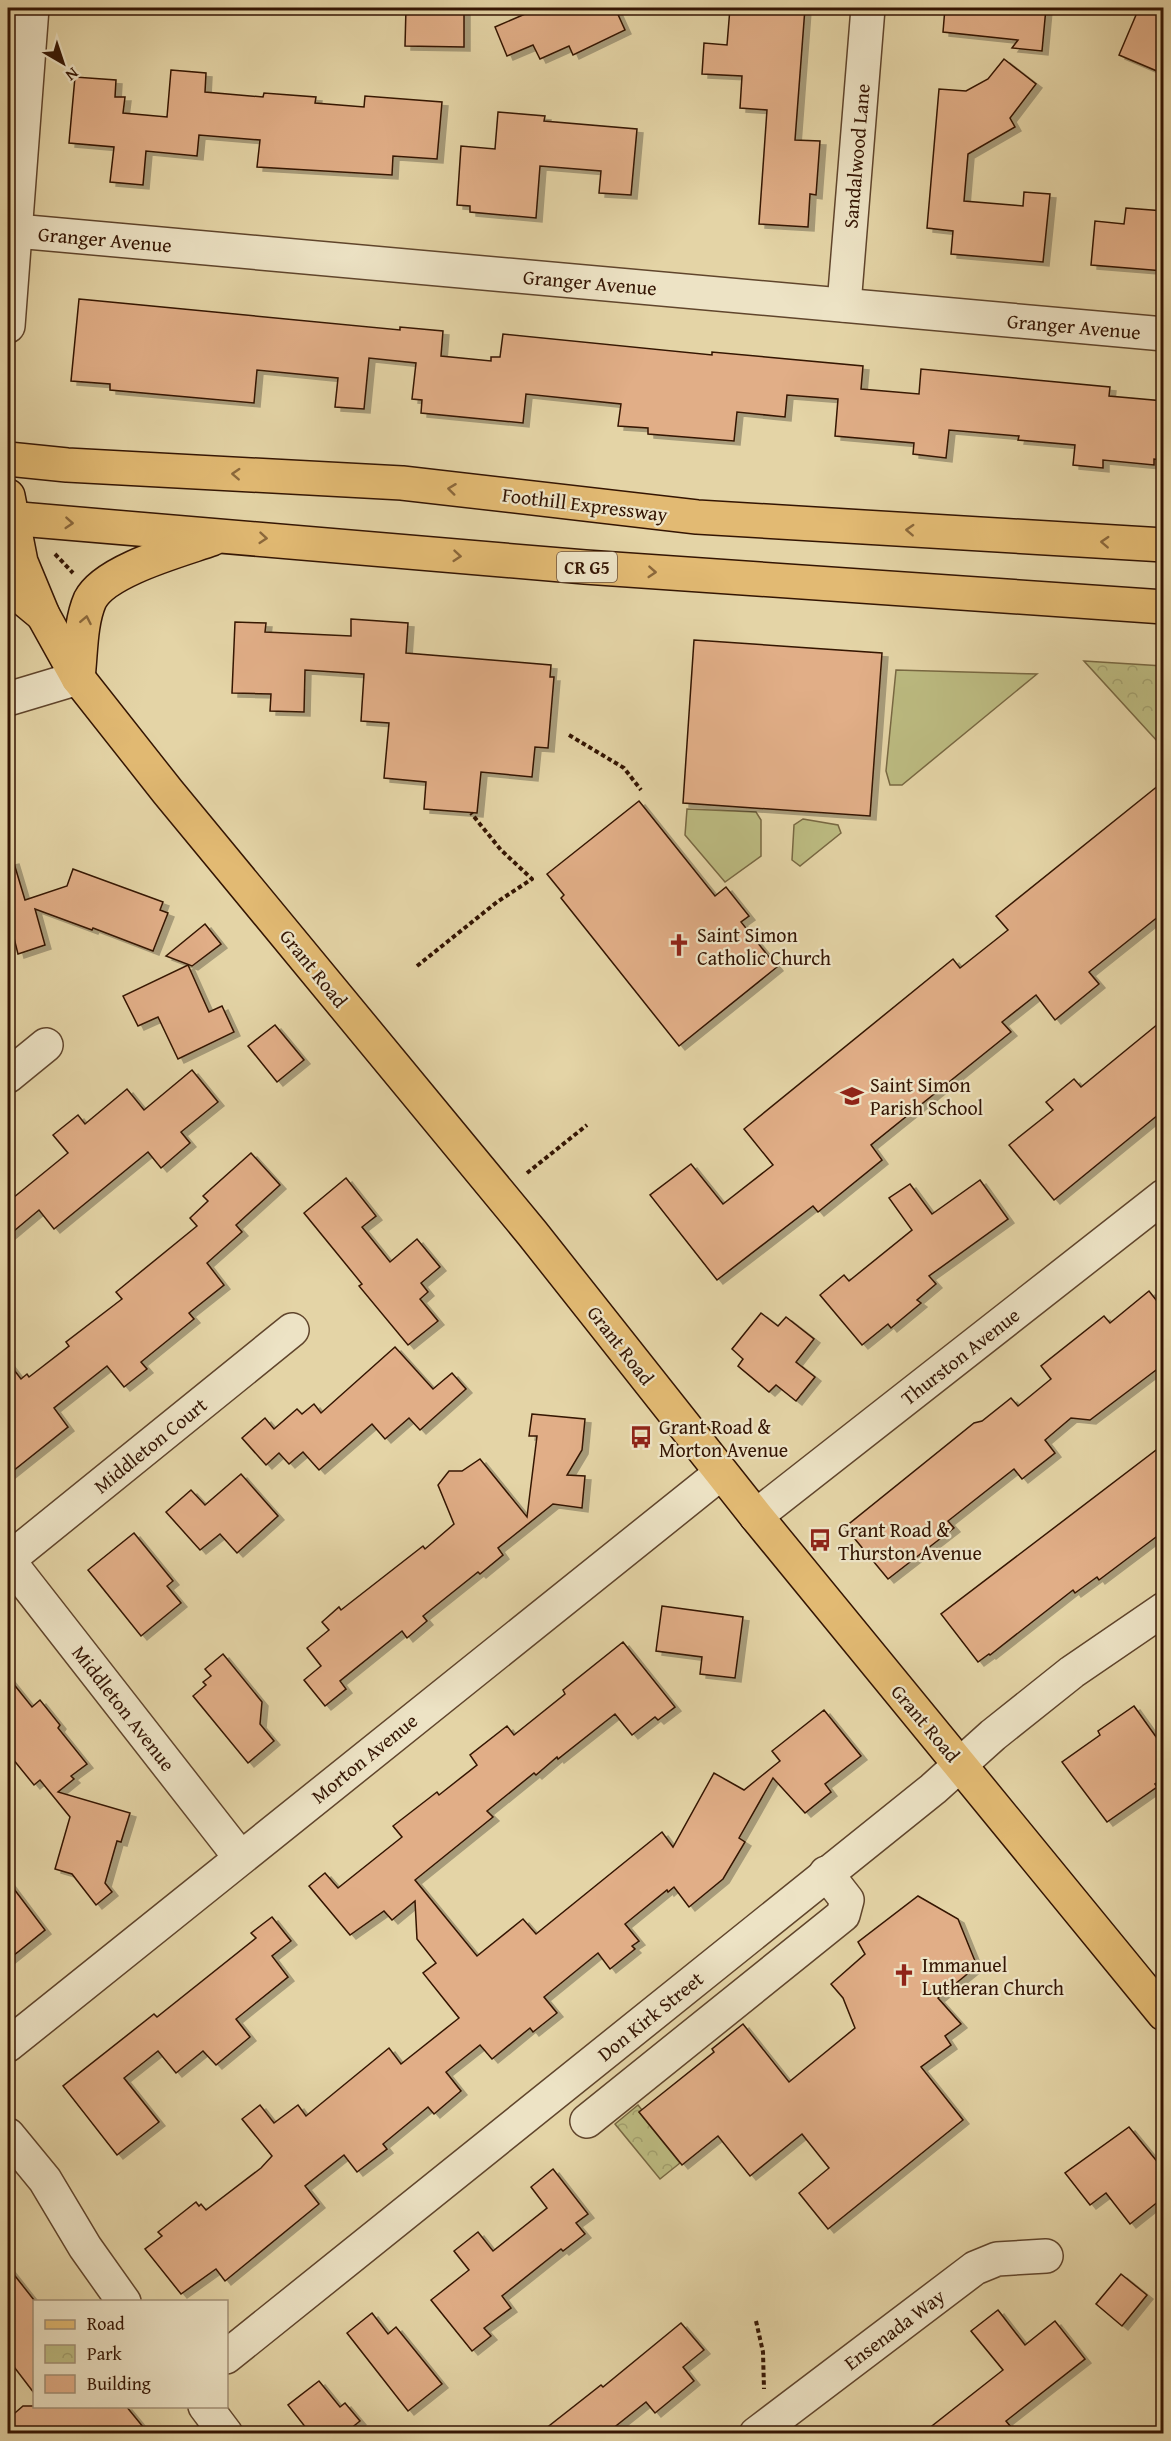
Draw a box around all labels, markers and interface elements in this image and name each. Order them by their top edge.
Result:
north arrow [33,33,93,93]
text: N [60,62,84,88]
street label: Sandalwood Lane [835,82,877,230]
street label: Granger Avenue [37,219,173,259]
street label: Granger Avenue [522,262,658,302]
street label: Granger Avenue [1006,306,1142,346]
one-way arrow [232,467,241,480]
street label: Foothill Expressway [501,479,669,529]
one-way arrow [447,483,456,495]
one-way arrow [64,516,73,529]
one-way arrow [906,524,915,537]
one-way arrow [259,531,268,544]
one-way arrow [1101,535,1110,548]
one-way arrow [453,549,462,562]
road number: CR G5 [557,552,617,582]
one-way arrow [647,565,656,578]
one-way arrow [79,615,92,625]
place label: Saint Simon Catholic Church [697,920,831,972]
street label: Grant Road [273,922,355,1014]
church icon: Saint Simon Catholic Church [666,932,692,958]
place label: Saint Simon Parish School [870,1070,984,1122]
school or university icon: Saint Simon Parish School [839,1083,865,1109]
street label: Grant Road [581,1299,662,1391]
street label: Thurston Avenue [894,1300,1026,1412]
street label: Middleton Court [87,1390,213,1500]
place label: Grant Road & Morton Avenue [659,1412,788,1464]
bus stop icon: Grant Road & Morton Avenue [628,1424,654,1450]
place label: Grant Road & Thurston Avenue [838,1515,982,1567]
bus stop icon: Grant Road & Thurston Avenue [807,1527,833,1553]
street label: Middleton Avenue [66,1639,182,1777]
street label: Grant Road [885,1678,967,1769]
street label: Morton Avenue [305,1706,423,1810]
place label: Immanuel Lutheran Church [922,1950,1064,2002]
church icon: Immanuel Lutheran Church [891,1962,917,1988]
street label: Don Kirk Street [591,1964,709,2068]
street label: Ensenada Way [838,2281,950,2377]
legend [33,2300,228,2408]
text: Road [87,2310,125,2337]
text: Park [87,2340,123,2367]
text: Building [87,2370,151,2397]

